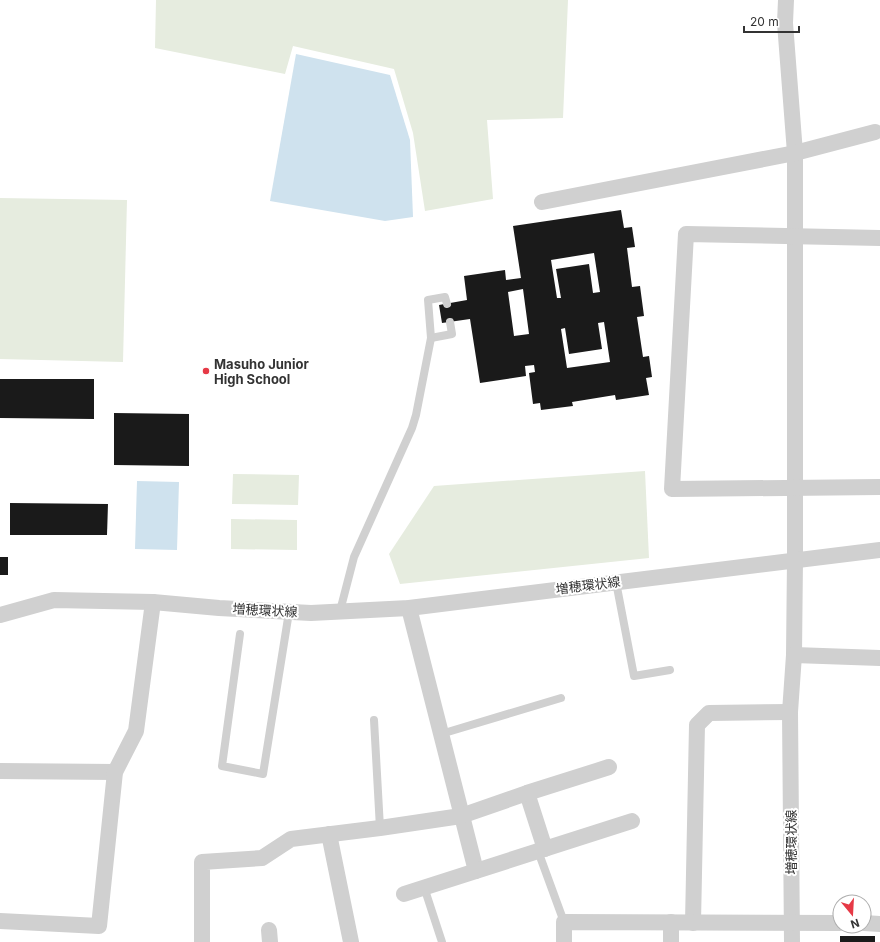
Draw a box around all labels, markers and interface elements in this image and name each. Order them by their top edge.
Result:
scale bar [744,8,799,34]
text: 20 m [750,14,779,29]
place label: Masuho Junior High School [214,356,309,387]
marker: Masuho Junior High School [201,366,211,376]
street label: 増穂環状線 [555,573,621,597]
street label: 増穂環状線 [232,600,298,620]
street label: 増穂環状線 [783,809,799,875]
north arrow [832,894,872,934]
text: N [849,916,861,931]

